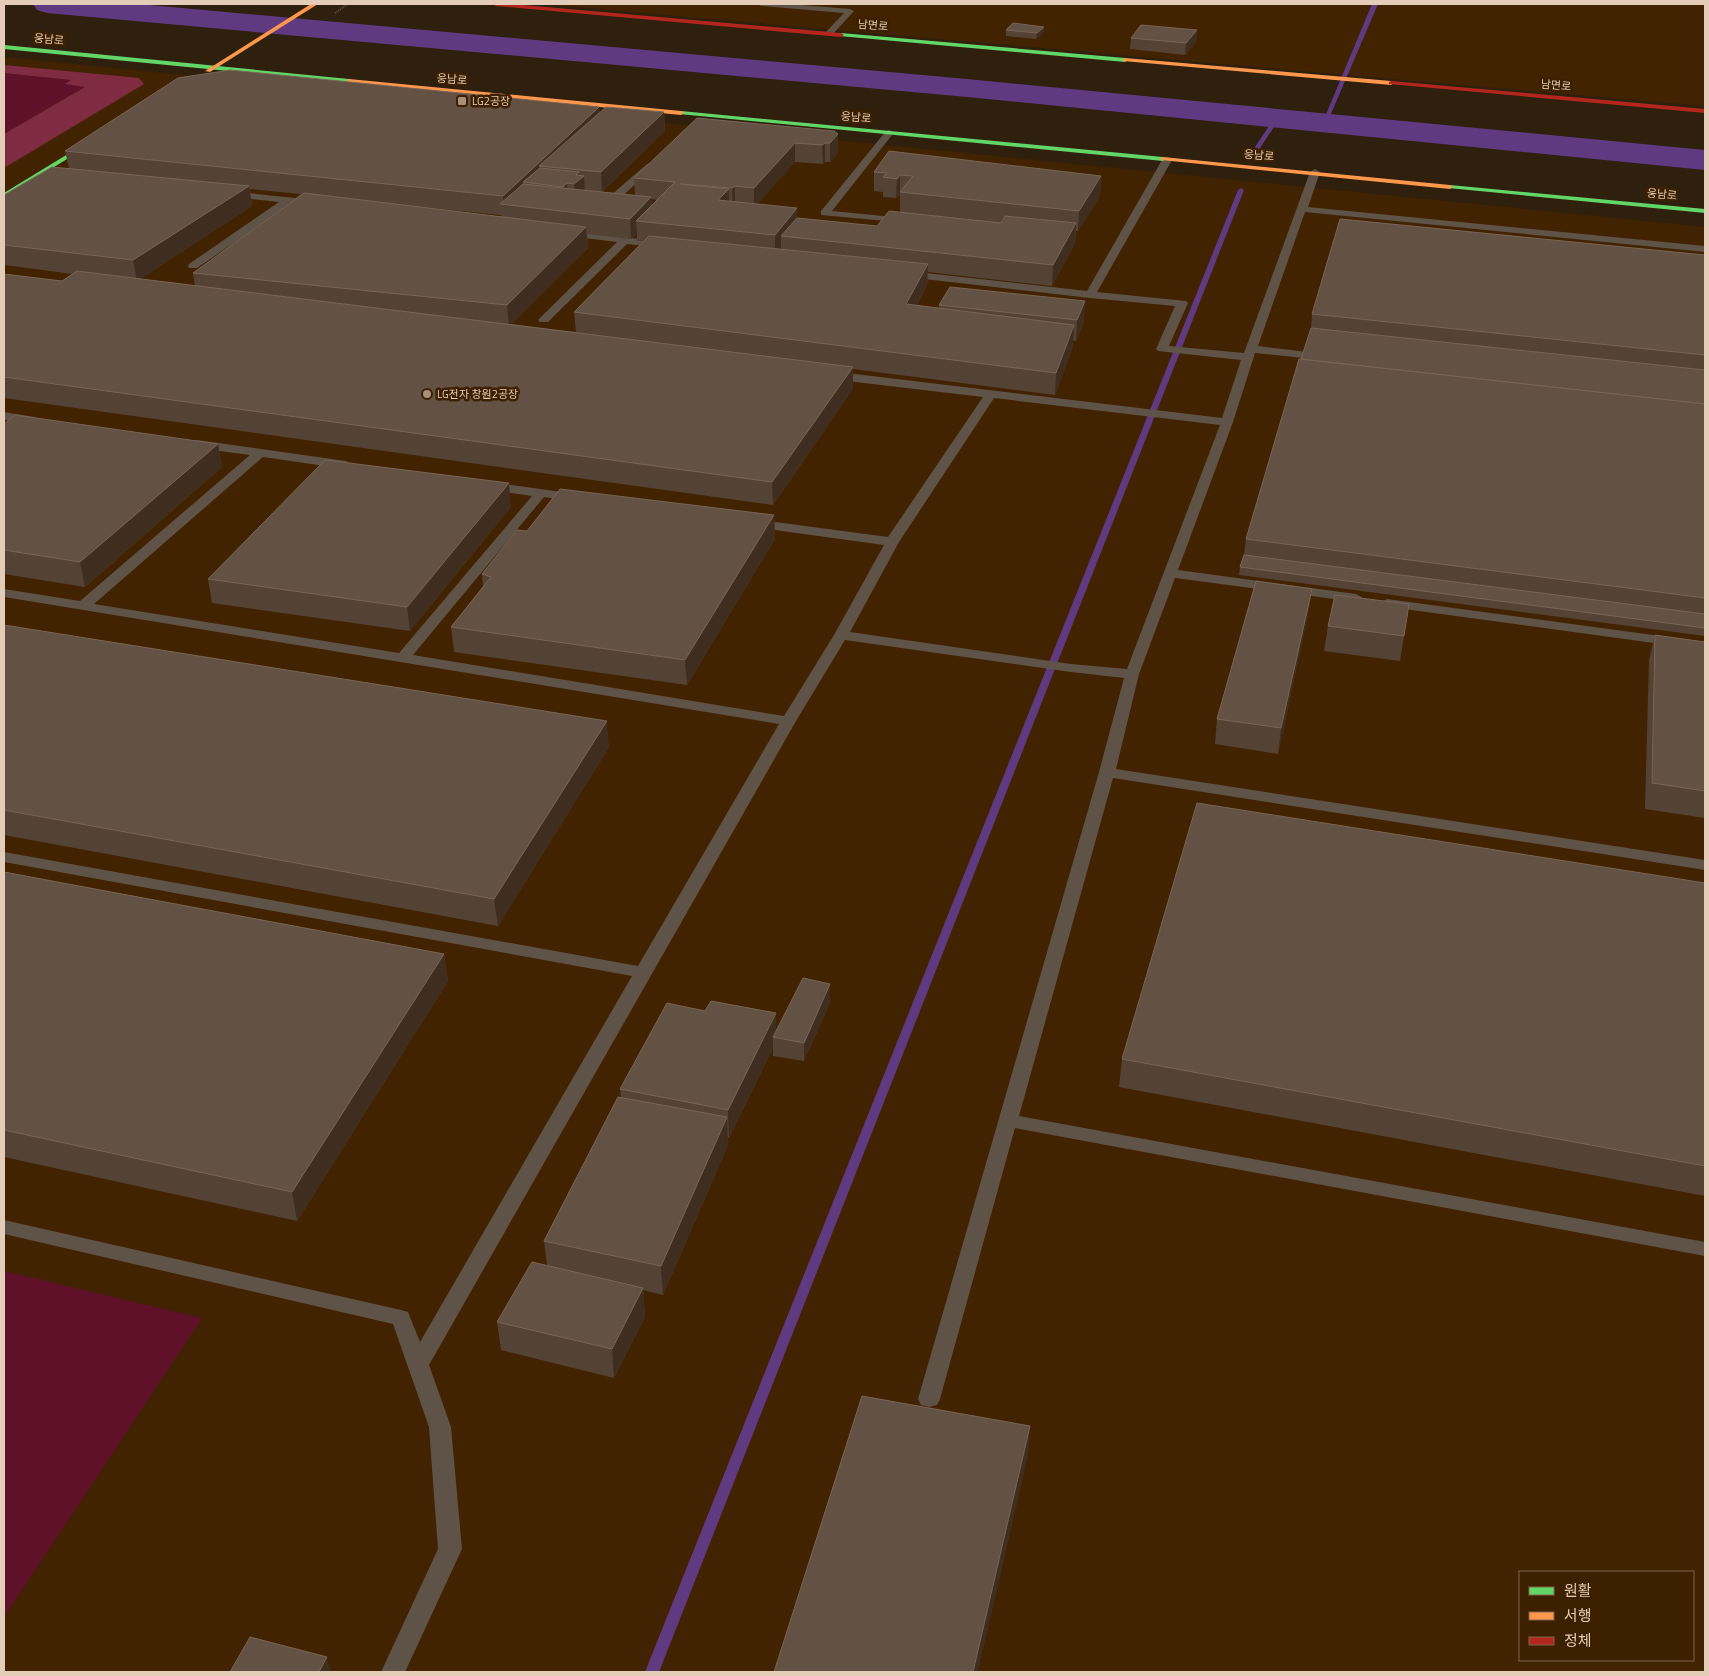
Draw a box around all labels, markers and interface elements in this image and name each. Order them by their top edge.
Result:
street label: 남면로 [857,16,889,34]
street label: 웅남로 [33,29,65,49]
street label: 웅남로 [436,70,468,88]
street label: 남면로 [1540,76,1572,94]
place label: LG2공장 [472,93,510,109]
marker: LG2공장 [456,95,468,107]
street label: 웅남로 [840,108,872,126]
street label: 웅남로 [1243,146,1275,164]
street label: 웅남로 [1646,184,1678,204]
place label: LG전자 창원2공장 [437,386,518,402]
marker: LG전자 창원2공장 [421,388,433,400]
legend [1519,1571,1694,1661]
text: 원활 [1564,1579,1592,1602]
text: 서행 [1564,1604,1592,1627]
text: 정체 [1564,1629,1592,1652]

